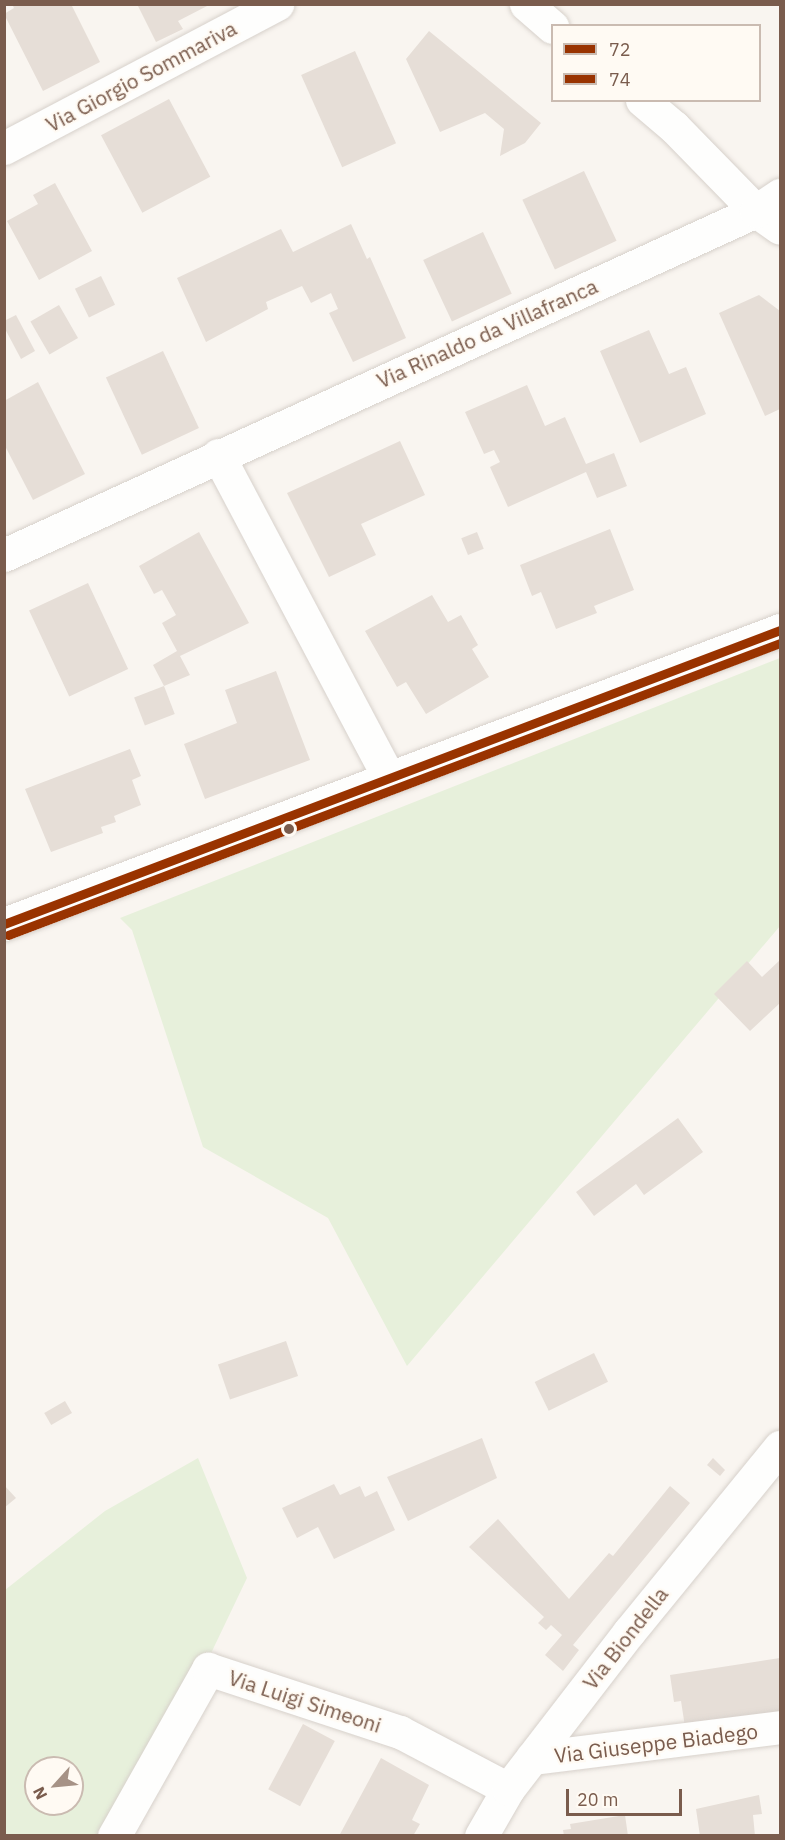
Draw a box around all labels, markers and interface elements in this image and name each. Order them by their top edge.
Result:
street label: Via Giorgio Sommariva [41,15,241,137]
legend [551,24,761,102]
text: 72 [609,38,631,61]
text: 74 [609,68,631,91]
street label: Via Rinaldo da Villafranca [373,273,601,393]
unlabelled marker [283,823,295,835]
street label: Via Biondella [577,1582,673,1694]
street label: Via Luigi Simeoni [225,1664,385,1738]
street label: Via Giuseppe Biadego [553,1718,759,1768]
north arrow [24,1756,84,1816]
scale bar [569,1777,684,1815]
text: N [28,1784,51,1803]
text: 20 m [577,1788,619,1811]

